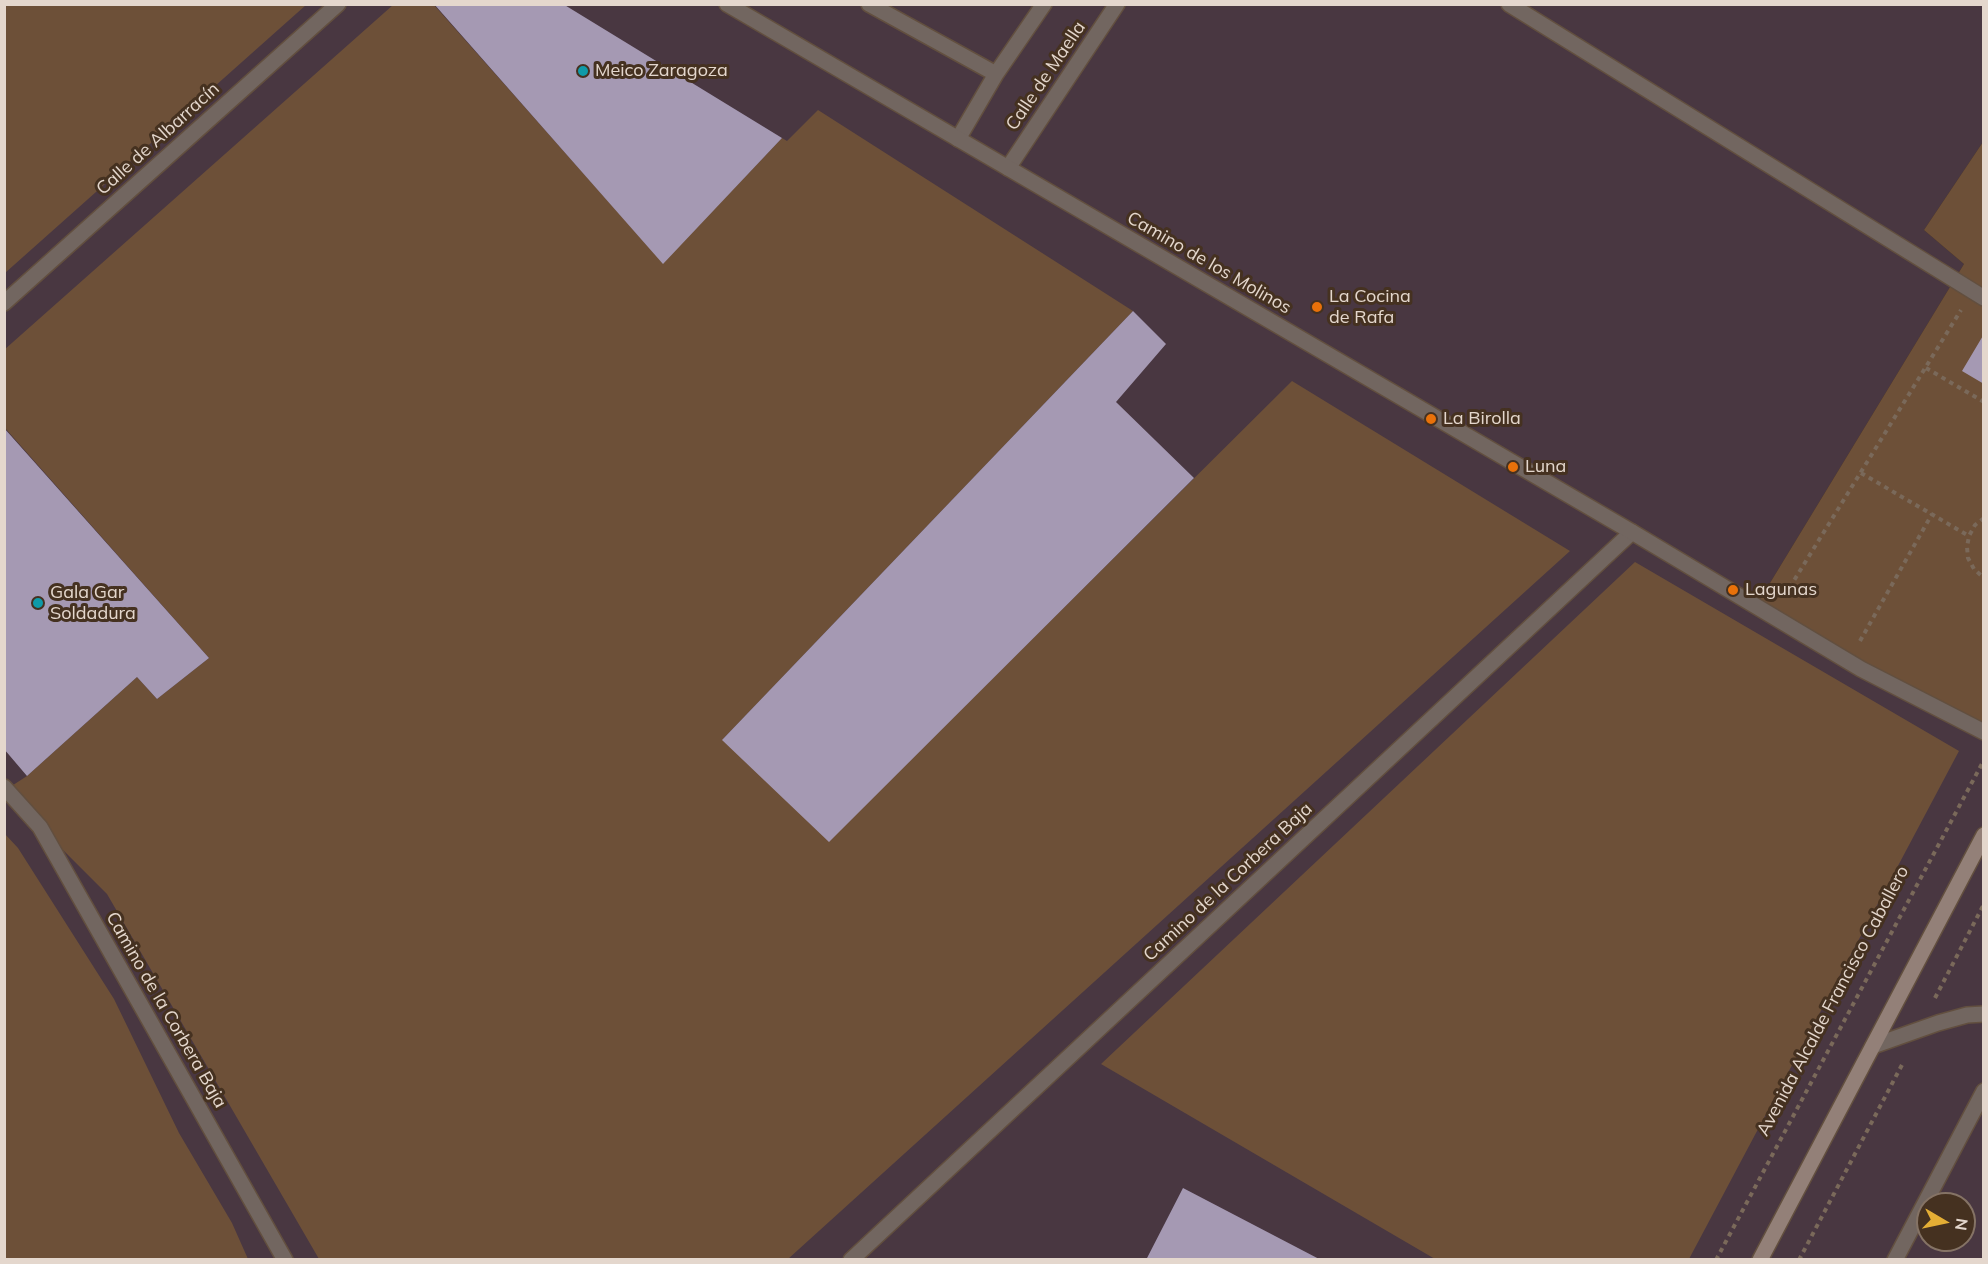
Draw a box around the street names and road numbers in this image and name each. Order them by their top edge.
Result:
street label: Calle de Maella [1002,17,1090,135]
street label: Calle de Albarracín [92,78,224,200]
street label: Camino de los Molinos [1123,207,1295,319]
street label: Camino de la Corbera Baja [1139,798,1317,966]
street label: Avenida Alcalde Francisco Caballero [1752,862,1914,1140]
street label: Camino de la Corbera Baja [101,908,231,1112]

